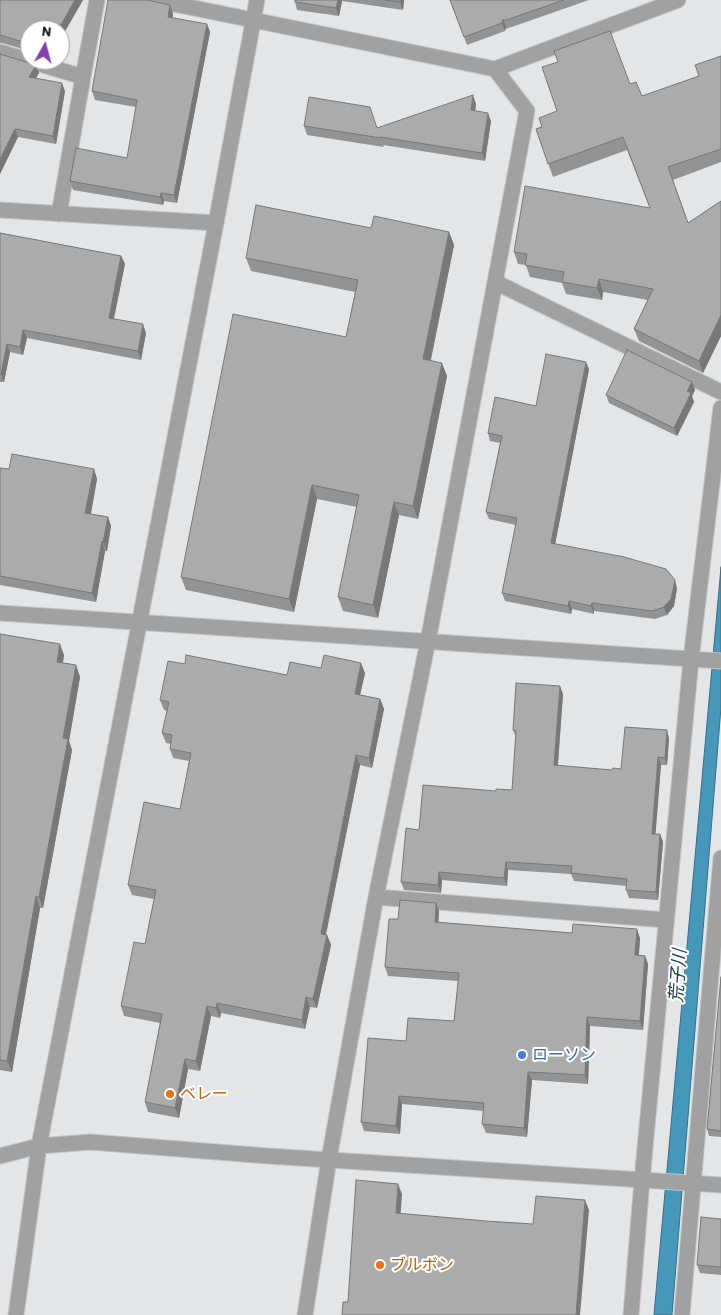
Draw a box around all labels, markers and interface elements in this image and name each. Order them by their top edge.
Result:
north arrow [20,20,70,70]
text: N [41,22,52,40]
water label: 荒子川 [665,948,691,1004]
place label: ローソン [532,1045,596,1065]
marker: ローソン [516,1049,528,1061]
place label: ベレー [180,1084,228,1104]
marker: ベレー [164,1088,176,1100]
place label: ブルボン [390,1255,454,1275]
marker: ブルボン [374,1259,386,1271]

